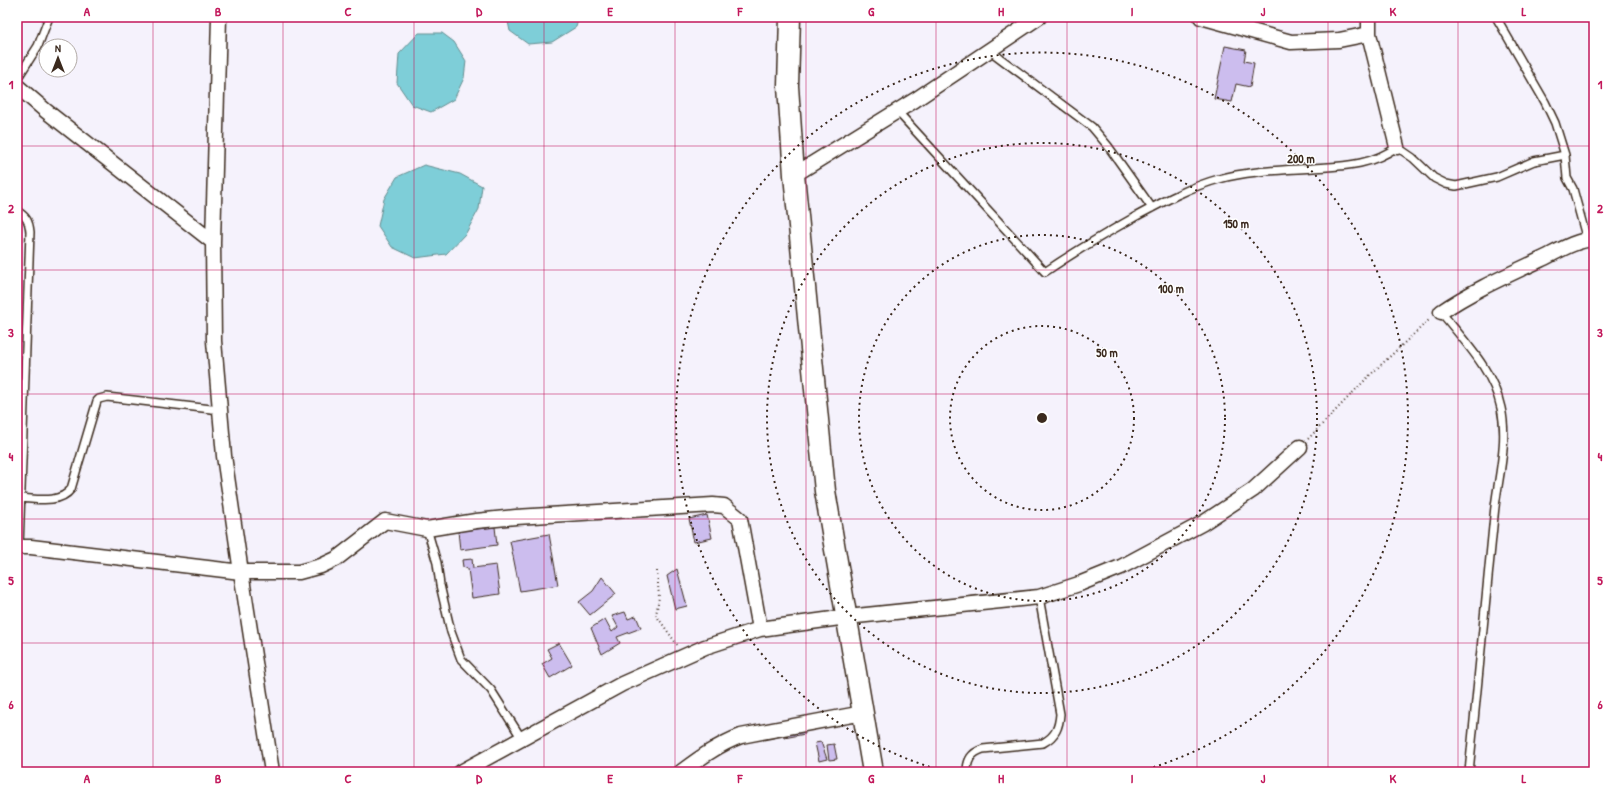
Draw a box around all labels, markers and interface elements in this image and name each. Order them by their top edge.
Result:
text: A [84,2,91,20]
text: B [215,2,222,20]
text: C [344,2,352,20]
text: D [476,2,483,20]
text: E [607,2,613,20]
text: F [737,2,744,20]
text: G [868,2,875,20]
text: H [998,2,1004,20]
text: I [1130,2,1134,20]
text: J [1261,2,1266,20]
text: K [1390,2,1397,20]
text: L [1522,2,1527,20]
north arrow [38,38,78,78]
text: N [55,41,61,55]
text: 1 [9,75,14,93]
text: 1 [1598,75,1603,93]
text: 200 m [1287,150,1315,167]
text: 2 [8,199,15,217]
text: 2 [1597,199,1604,217]
text: 150 m [1223,215,1249,232]
text: 100 m [1158,280,1184,297]
text: 3 [8,323,14,341]
text: 3 [1597,323,1603,341]
text: 50 m [1096,344,1118,361]
centre of rings [1035,411,1049,425]
text: 4 [9,447,14,465]
text: 4 [1598,447,1603,465]
text: 5 [8,571,14,589]
text: 5 [1597,571,1603,589]
text: 6 [8,695,14,713]
text: 6 [1597,695,1603,713]
text: A [84,769,91,787]
text: B [215,769,222,787]
text: C [344,769,352,787]
text: D [476,769,483,787]
text: E [607,769,613,787]
text: F [737,769,744,787]
text: G [868,769,875,787]
text: H [998,769,1004,787]
text: I [1130,769,1134,787]
text: J [1261,769,1266,787]
text: K [1390,769,1397,787]
text: L [1522,769,1527,787]

